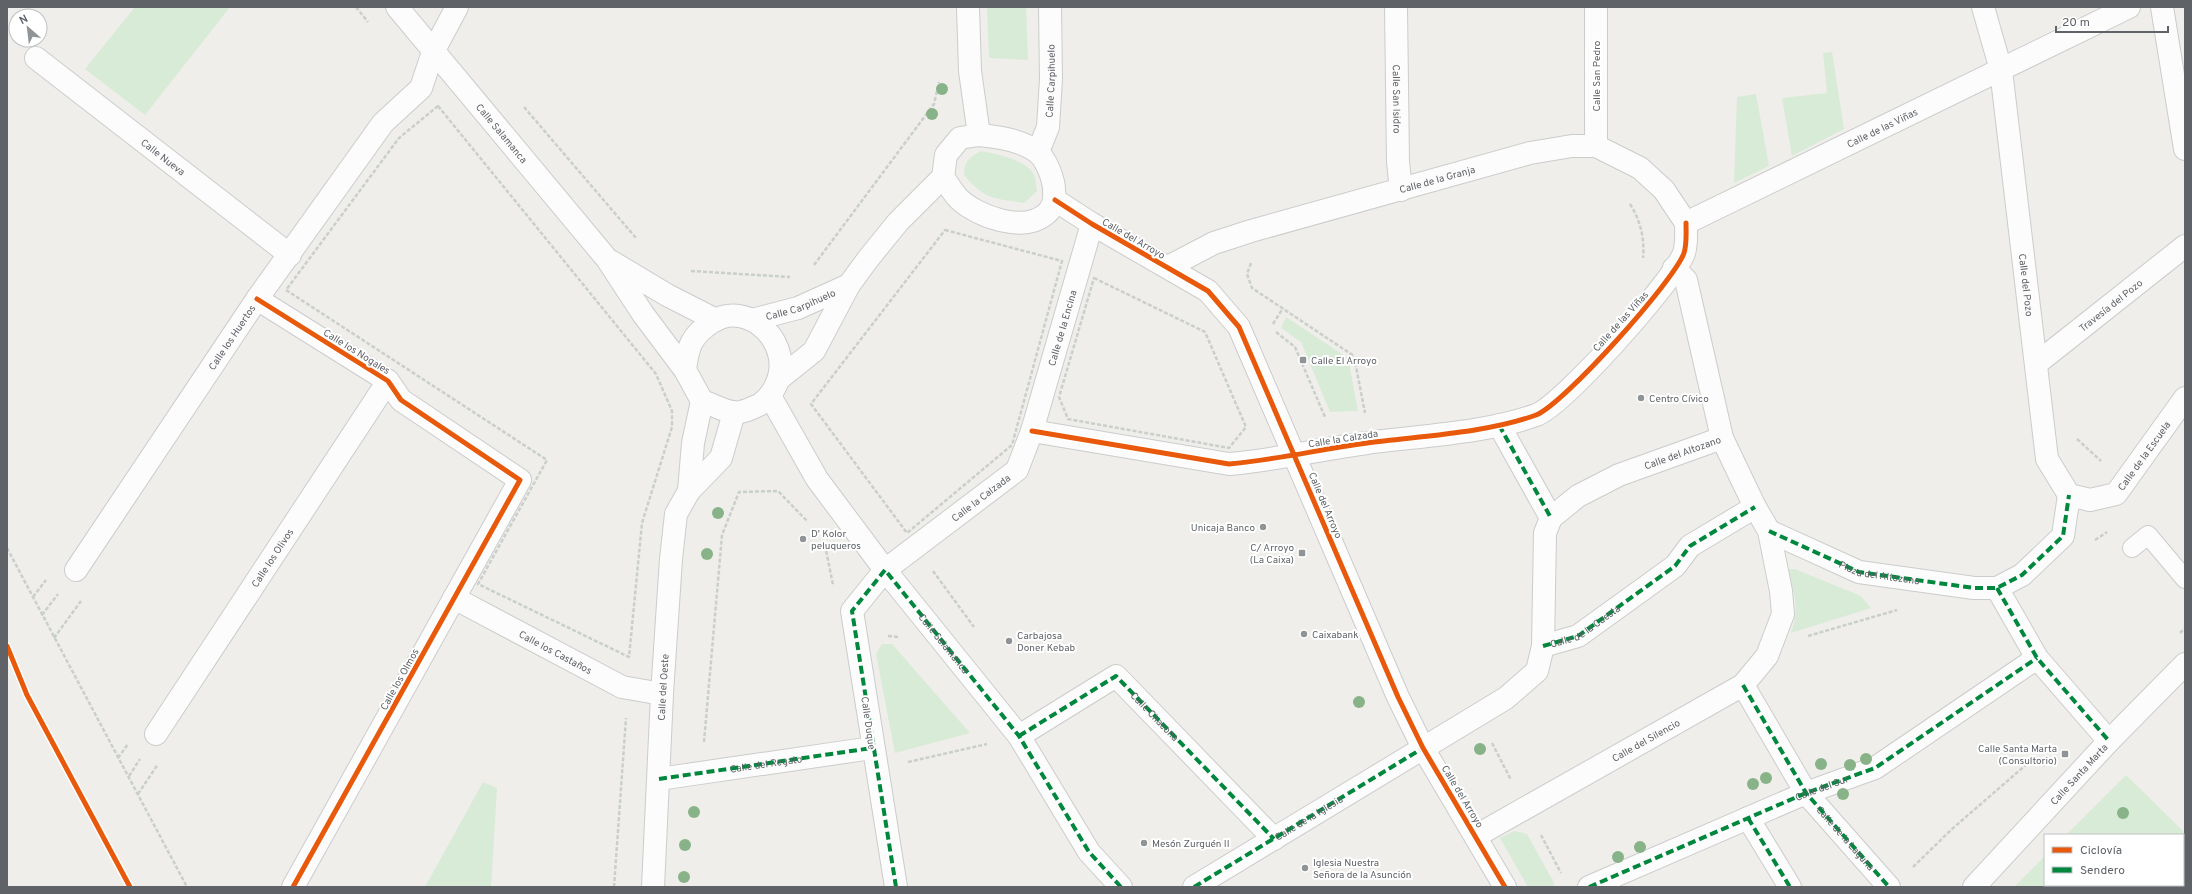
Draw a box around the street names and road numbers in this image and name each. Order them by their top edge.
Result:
street label: Calle San Pedro [1591,40,1604,111]
street label: Calle Carpihuelo [1044,44,1059,118]
street label: Calle San Isidro [1389,64,1403,134]
street label: Calle Salamanca [472,101,529,166]
street label: Calle de las Viñas [1845,106,1920,152]
street label: Calle Nueva [137,137,187,179]
street label: Calle de la Granja [1398,164,1477,197]
street label: Calle del Arroyo [1099,216,1168,263]
street label: Calle del Pozo [2015,253,2035,318]
street label: Travesía del Pozo [2077,277,2146,335]
street label: Calle Carpihuelo [765,287,838,324]
street label: Calle de la Encina [1046,289,1081,368]
street label: Calle de las Viñas [1590,289,1652,355]
street label: Calle los Huertos [206,303,259,373]
street label: Calle los Nogales [320,327,392,378]
street label: Calle de la Escuela [2115,419,2174,494]
street label: Calle la Calzada [1307,428,1379,451]
street label: Calle del Altozano [1643,434,1723,473]
street label: Calle del Arroyo [1305,470,1345,541]
street label: Calle la Calzada [949,472,1014,525]
street label: Calle los Olivos [249,526,297,590]
street label: Plaza del Altozano [1836,559,1921,588]
street label: Calle de la Cuesta [1549,603,1623,652]
street label: Calle Salamanca [915,611,971,677]
street label: Calle los Castaños [516,628,594,678]
street label: Calle los Olmos [378,646,423,713]
street label: Calle del Oeste [656,654,673,721]
street label: Calle Chacona [1127,690,1181,745]
street label: Calle Duque [857,696,878,751]
street label: Calle del Silencio [1610,717,1683,766]
street label: Calle Santa Marta [2048,742,2111,808]
street label: Calle del Regato [729,753,803,777]
street label: Calle del Arroyo [1438,763,1486,831]
street label: Calle del Sur [1793,773,1851,805]
street label: Calle de la Iglesia [1273,793,1346,844]
street label: Calle de la Laguna [1813,804,1876,874]

